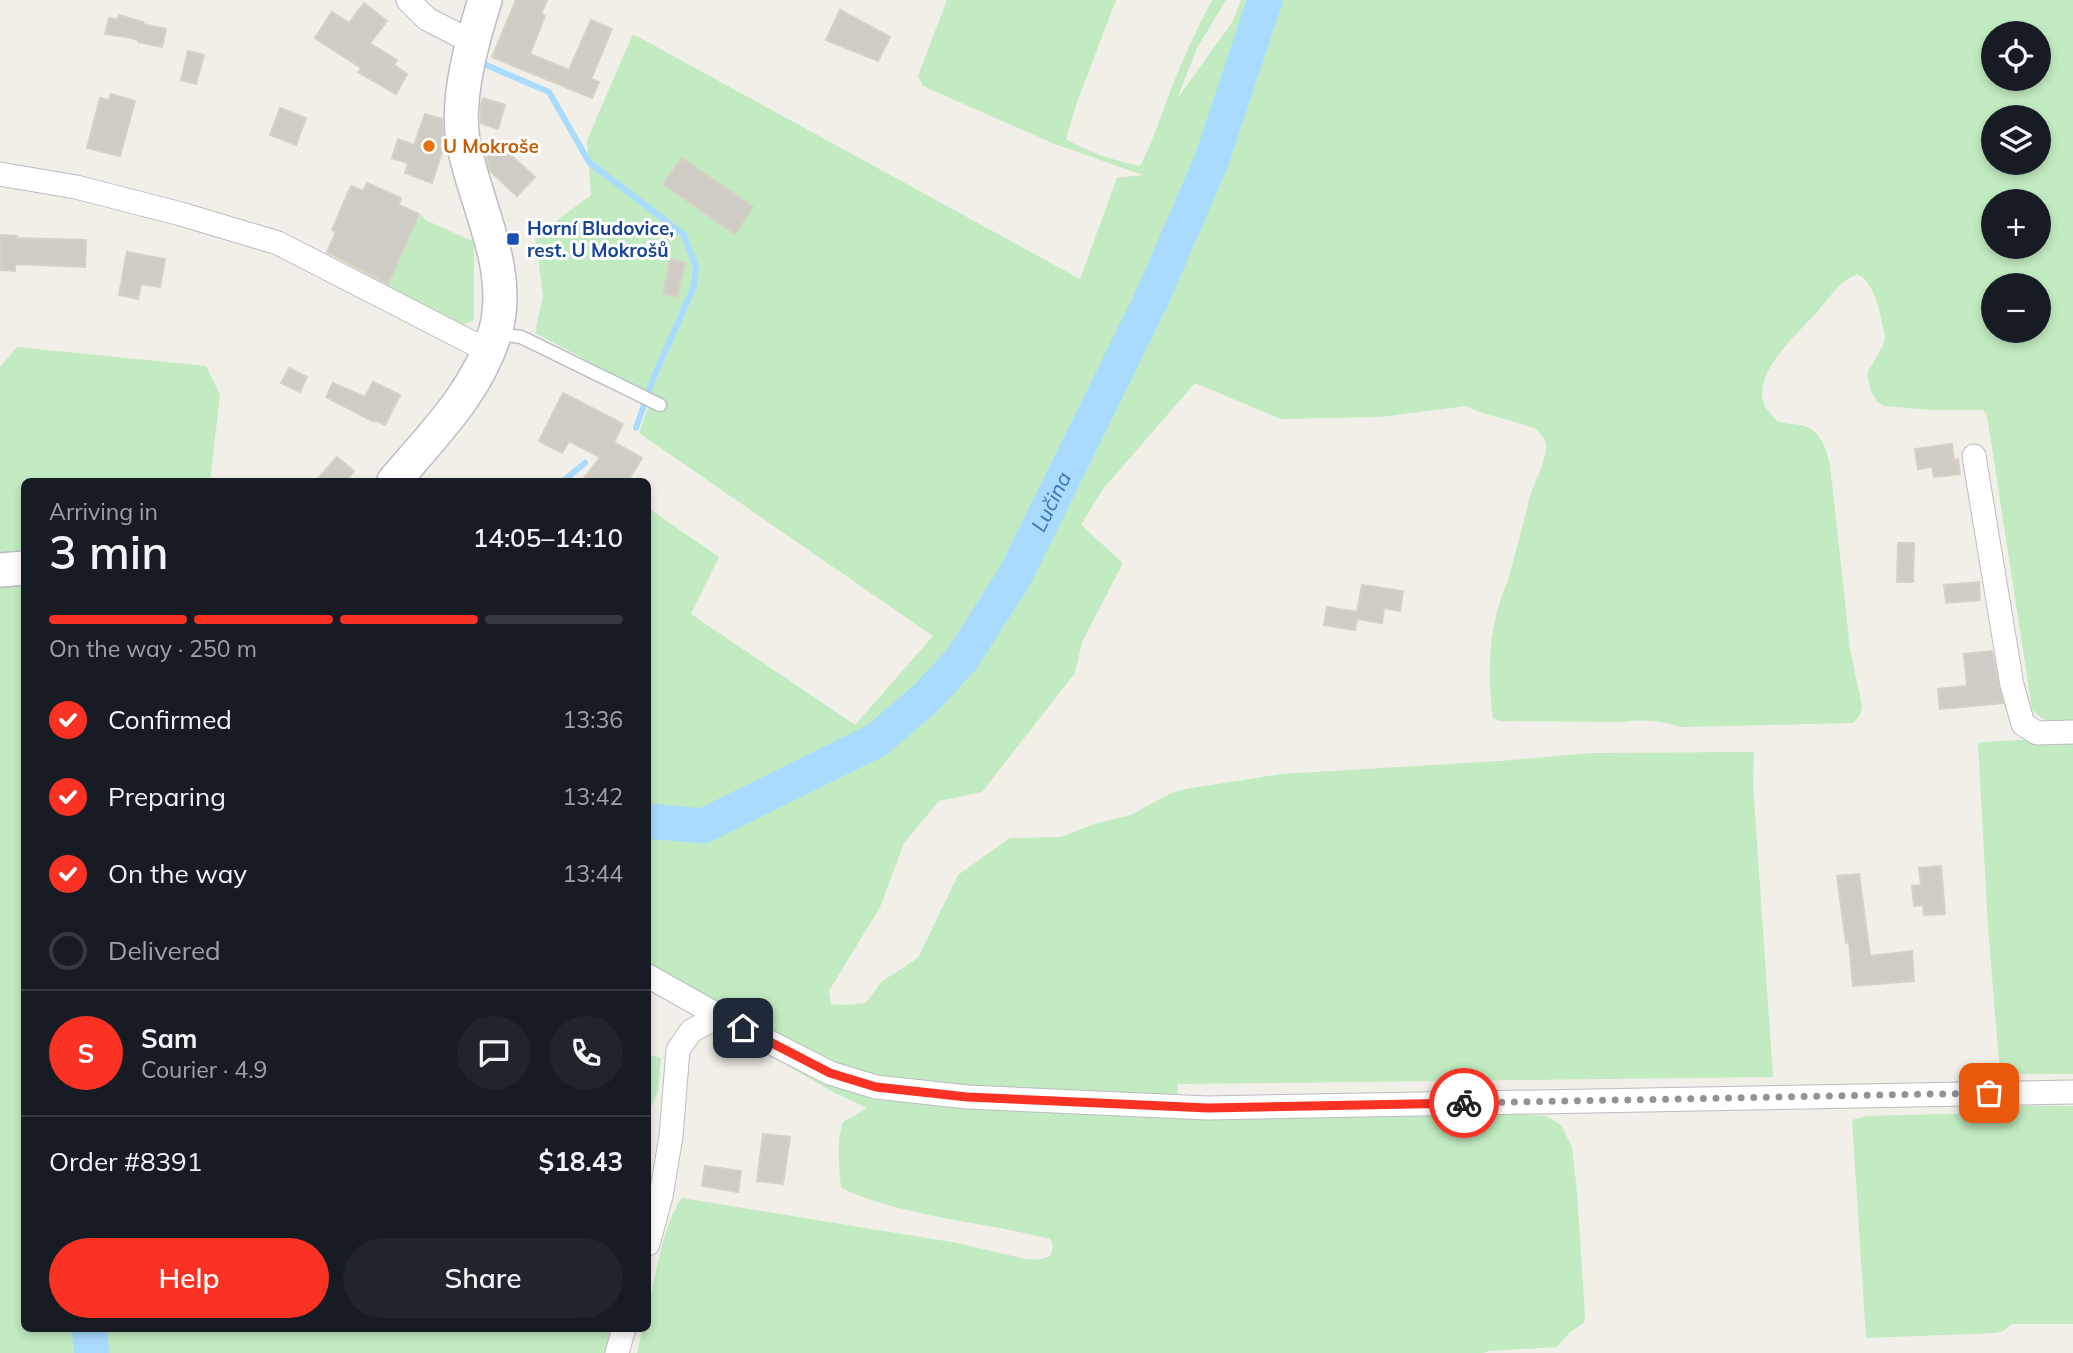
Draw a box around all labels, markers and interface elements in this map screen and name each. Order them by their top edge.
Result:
map controls [1981,21,2051,343]
button: locate [1981,21,2051,91]
button: layers [1981,105,2051,175]
place label: U Mokroše [443,134,539,158]
marker: U Mokroše [421,138,437,154]
button: + [1981,189,2051,259]
place label: Horní Bludovice, rest. U Mokrošů [527,216,674,262]
marker: Horní Bludovice, rest. U Mokrošů [505,231,521,247]
button: − [1981,273,2051,343]
water label: Lučina [1025,467,1076,536]
text: Arriving in [49,497,158,526]
text: 14:05–14:10 [473,521,623,554]
text: 3 min [49,523,168,581]
text: On the way · 250 m [49,634,257,663]
icon: check [49,701,87,739]
text: Confirmed [108,703,232,736]
text: 13:36 [563,705,623,734]
icon: check [49,778,87,816]
text: Preparing [108,780,226,813]
text: 13:42 [563,782,623,811]
icon: check [49,855,87,893]
text: On the way [108,857,247,890]
text: 13:44 [563,859,623,888]
text: Delivered [108,934,221,967]
pin [713,998,773,1058]
icon: home [724,1009,762,1047]
button: chat [457,1016,531,1090]
button: phone [549,1016,623,1090]
text: Sam [141,1022,197,1055]
text: S [78,1037,94,1070]
text: Courier · 4.9 [141,1055,267,1084]
pin [1959,1063,2019,1123]
courier [1429,1068,1499,1138]
icon: bag [1970,1074,2008,1112]
icon: bike [1445,1084,1483,1122]
text: Order #8391 [49,1145,202,1178]
text: $18.43 [539,1145,623,1178]
button: Help [49,1238,329,1318]
button: Share [343,1238,623,1318]

